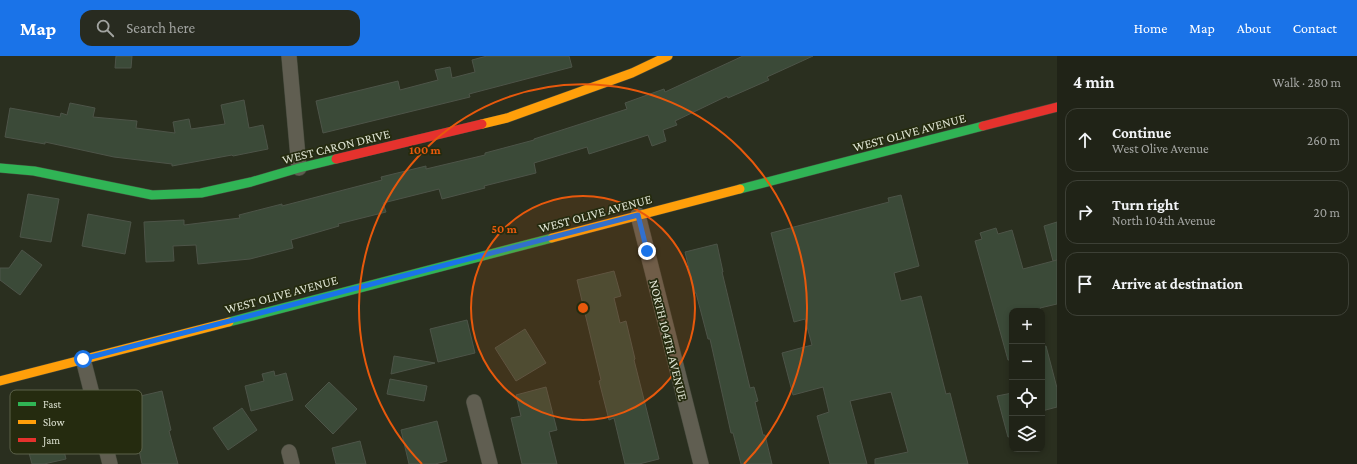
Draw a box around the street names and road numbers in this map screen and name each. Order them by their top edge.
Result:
street label: WEST OLIVE AVENUE [851,110,967,155]
street label: WEST CARON DRIVE [281,126,392,167]
street label: WEST OLIVE AVENUE [537,191,653,236]
street label: WEST OLIVE AVENUE [223,272,339,317]
street label: NORTH 104TH AVENUE [646,278,691,402]

